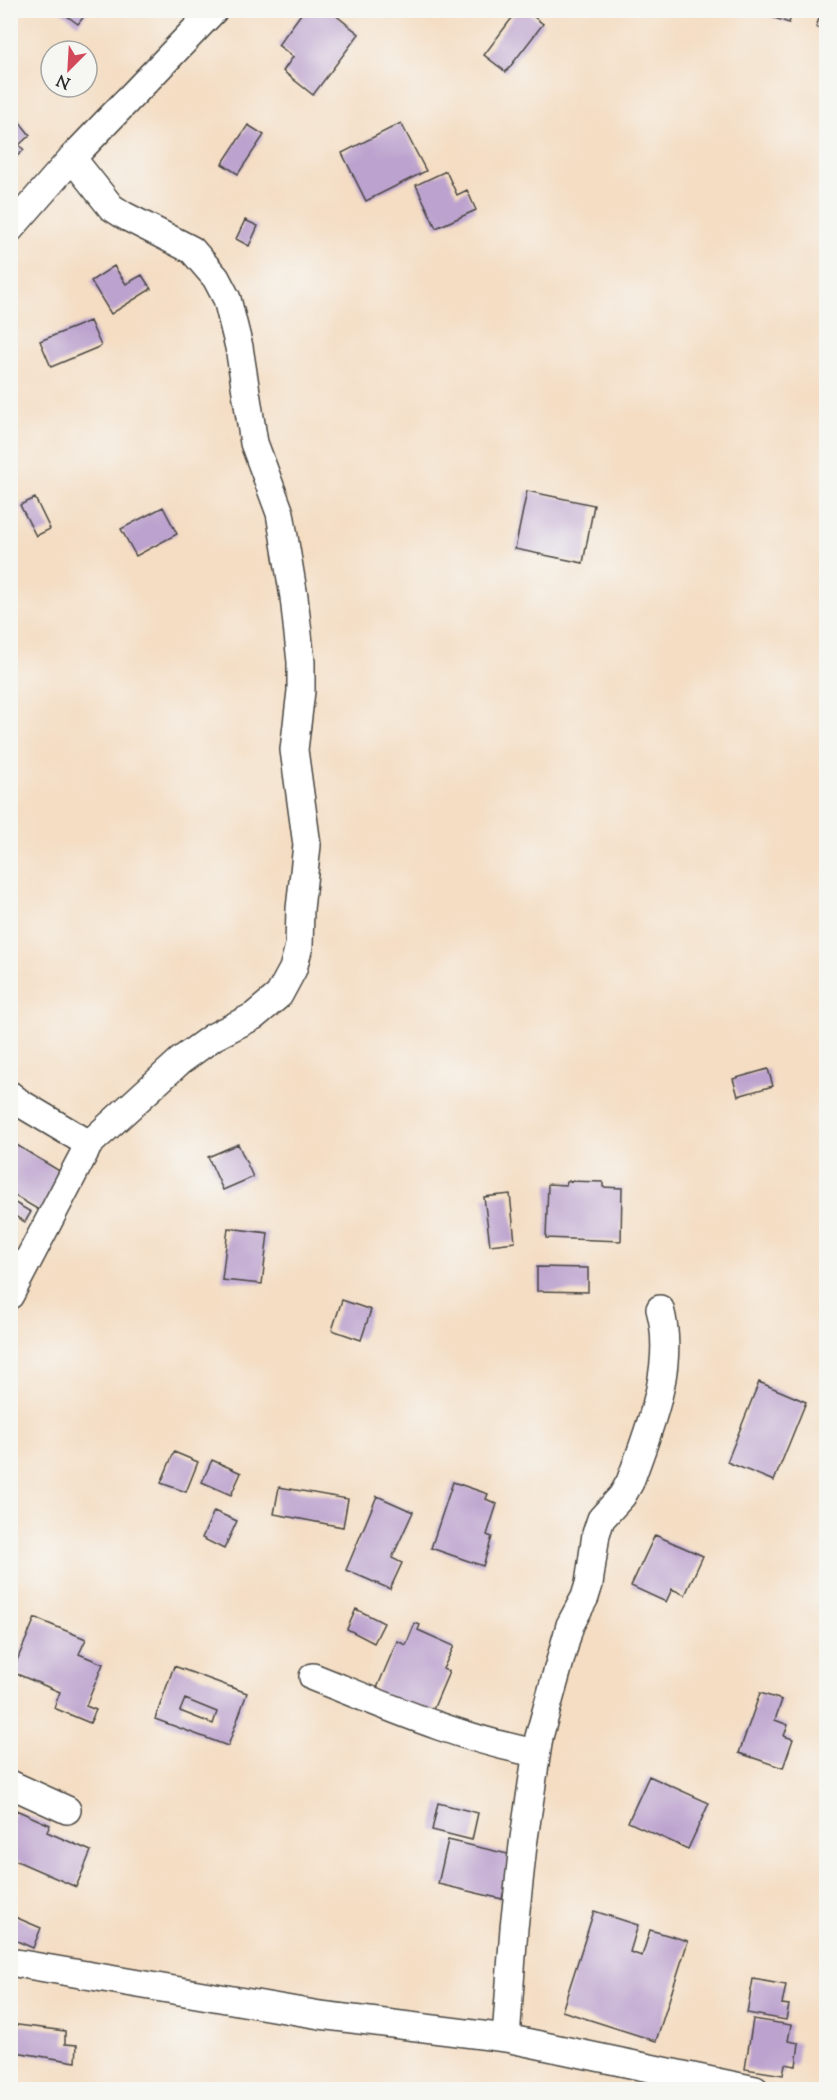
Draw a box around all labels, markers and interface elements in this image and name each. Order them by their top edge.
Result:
north arrow [39,39,99,99]
text: N [53,67,74,94]

